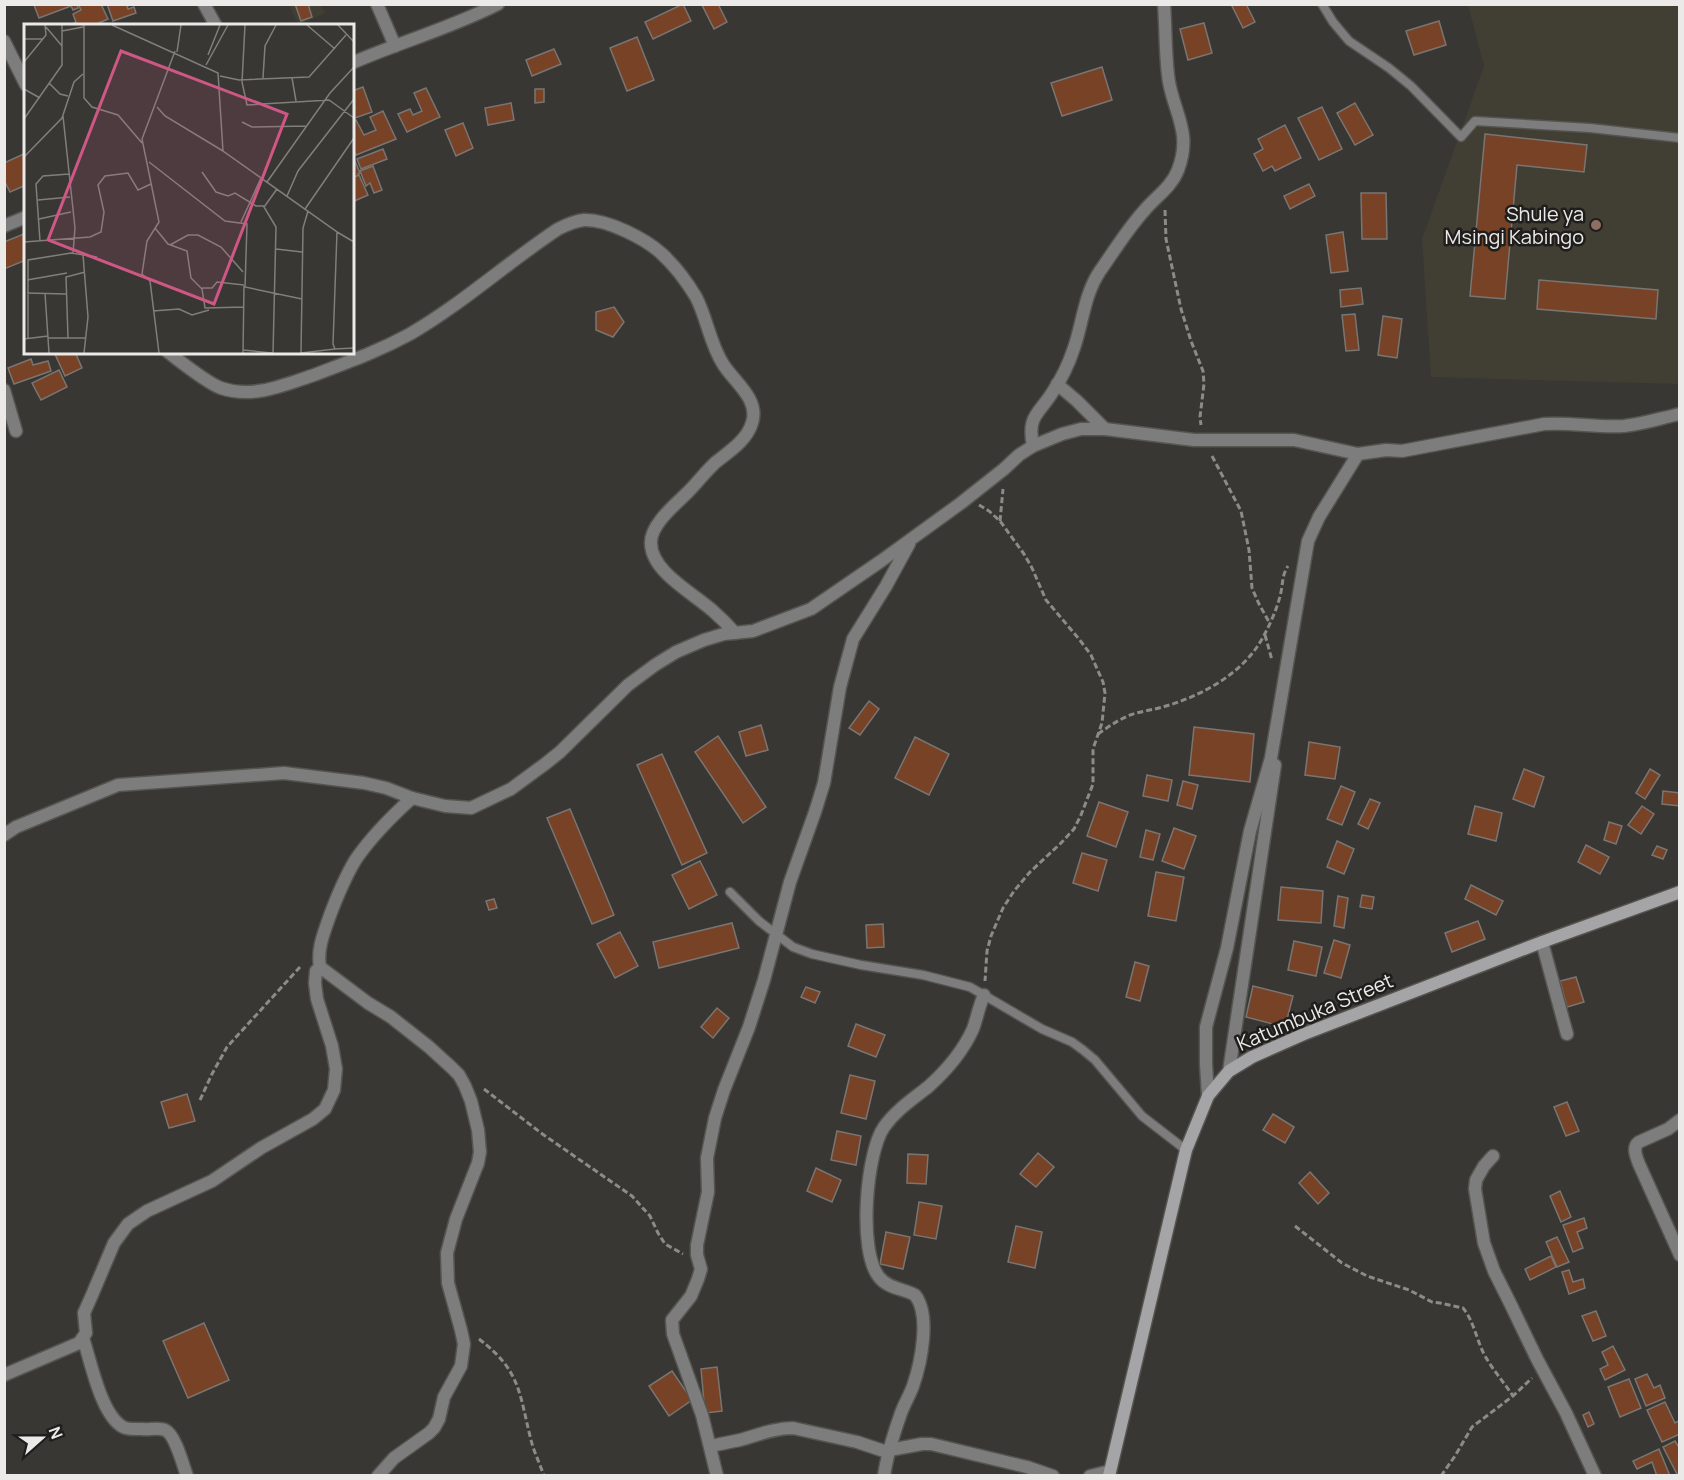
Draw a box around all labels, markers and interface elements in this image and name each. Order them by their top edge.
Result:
inset map [24,24,354,354]
place label: Shule ya Msingi Kabingo [1445,200,1584,250]
marker: Shule ya Msingi Kabingo [1589,218,1603,232]
street label: Katumbuka Street [1233,966,1397,1057]
north arrow [12,1408,72,1468]
text: N [44,1423,68,1442]

